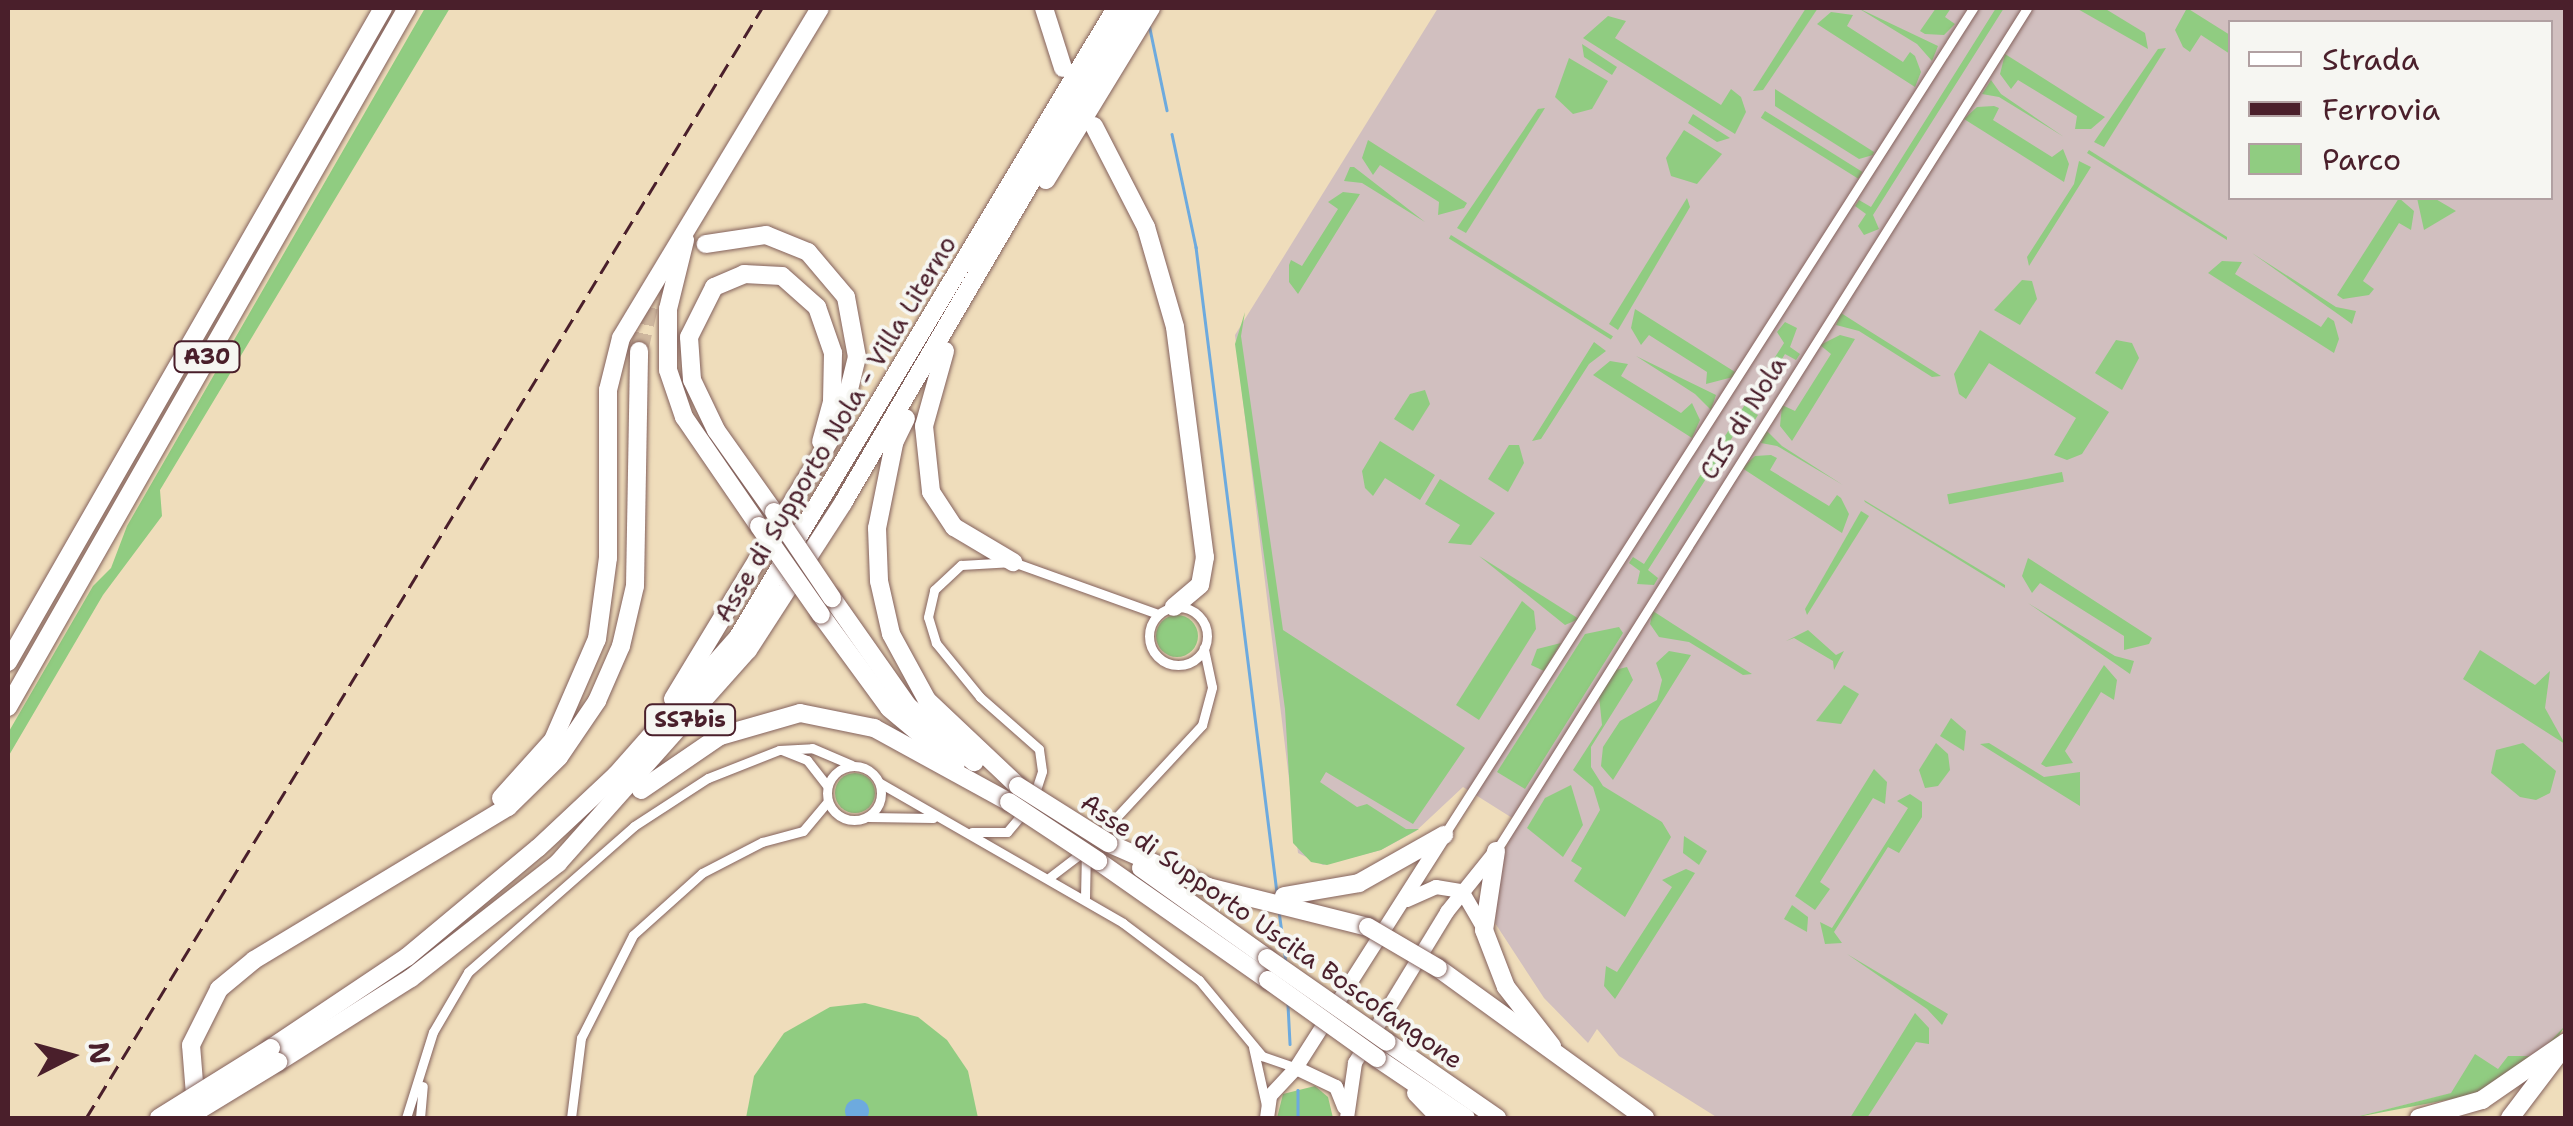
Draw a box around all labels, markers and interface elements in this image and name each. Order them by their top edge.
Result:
legend [2228,20,2553,200]
text: Strada [2322,39,2420,80]
text: Ferrovia [2322,89,2440,130]
text: Parco [2322,139,2401,180]
street label: Asse di Supporto Nola - Villa Literno [708,231,962,627]
road number: A30 [172,340,242,374]
street label: CIS di Nola [1693,351,1793,485]
road number: SS7bis [642,703,738,737]
street label: Asse di Supporto Uscita Boscofangone [1075,787,1469,1075]
north arrow [20,1006,120,1106]
text: N [80,1040,120,1066]

